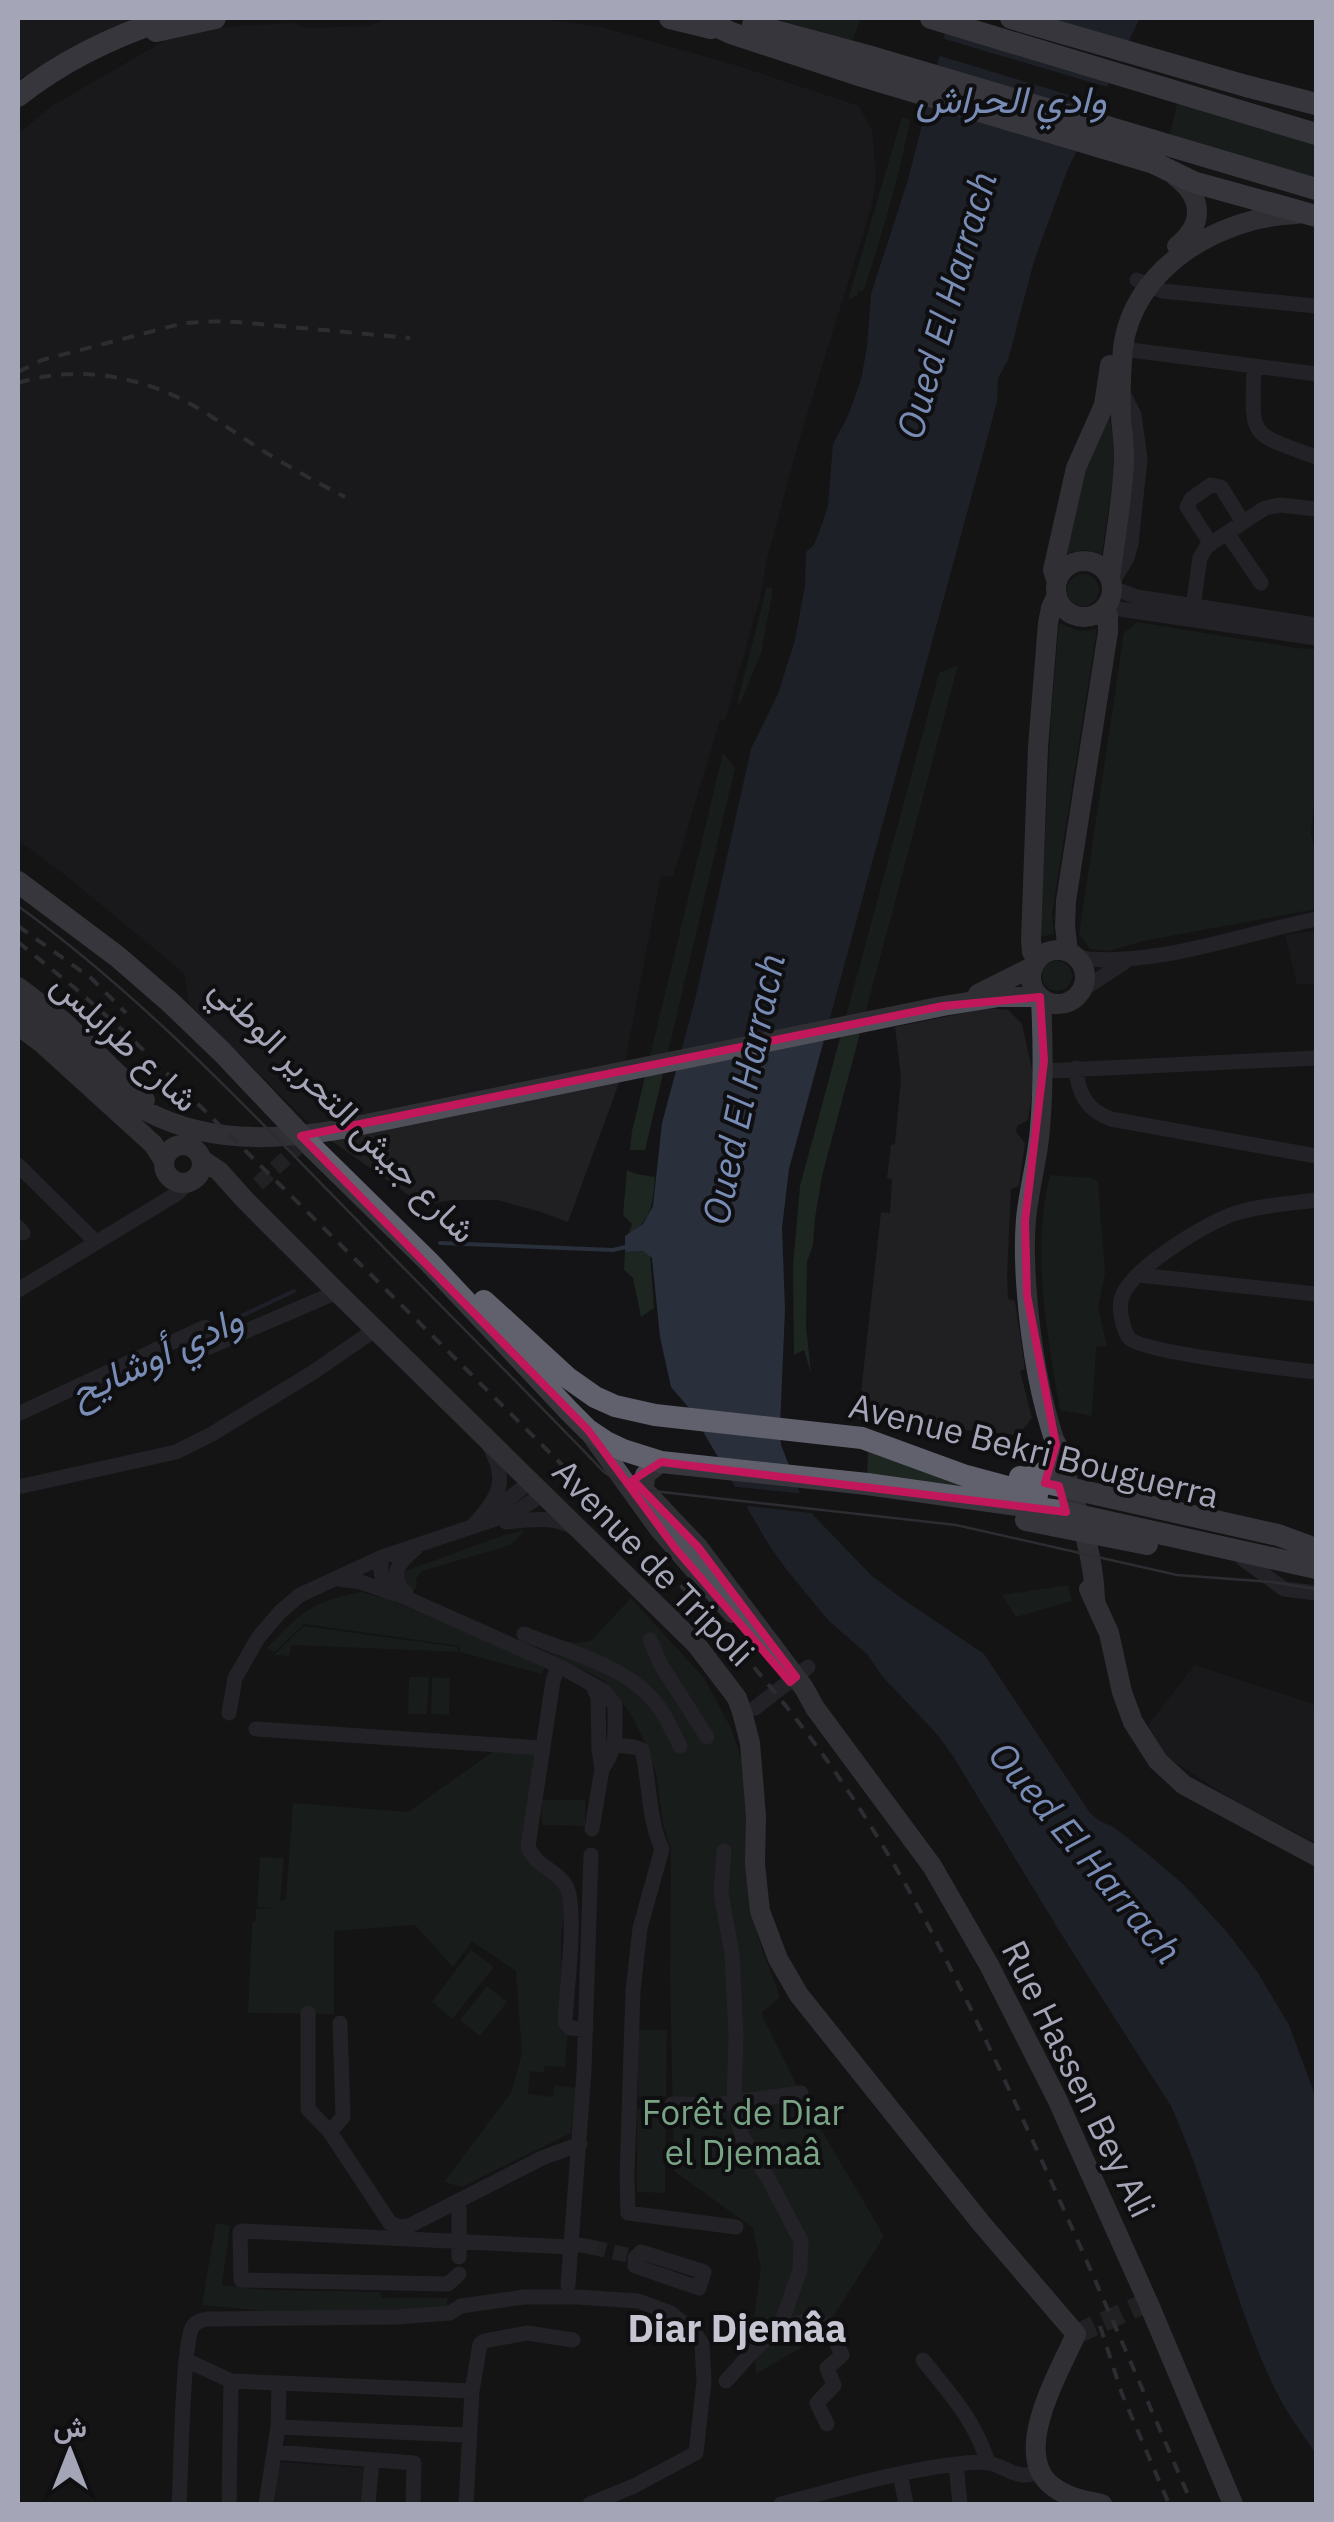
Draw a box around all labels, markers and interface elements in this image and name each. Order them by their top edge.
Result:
water label: وادي الحراش [915,74,1107,131]
water label: Oued El Harrach [884,165,1007,444]
water label: Oued El Harrach [690,949,795,1229]
street label: شارع طرابلس [41,961,209,1123]
street label: شارع جيش التحرير الوطني [195,966,487,1258]
water label: وادي أوشايح [61,1293,253,1423]
street label: Avenue Bekri Bouguerra [845,1382,1224,1518]
street label: Avenue de Tripoli [543,1449,764,1676]
water label: Oued El Harrach [979,1731,1194,1973]
street label: Rue Hassen Bey Ali [992,1932,1166,2225]
park label: Forêt de Diar el Djemaâ [642,2089,844,2175]
district label: Diar Djemâa [627,2303,847,2352]
north arrow [20,2402,120,2502]
text: ش [53,2408,87,2445]

